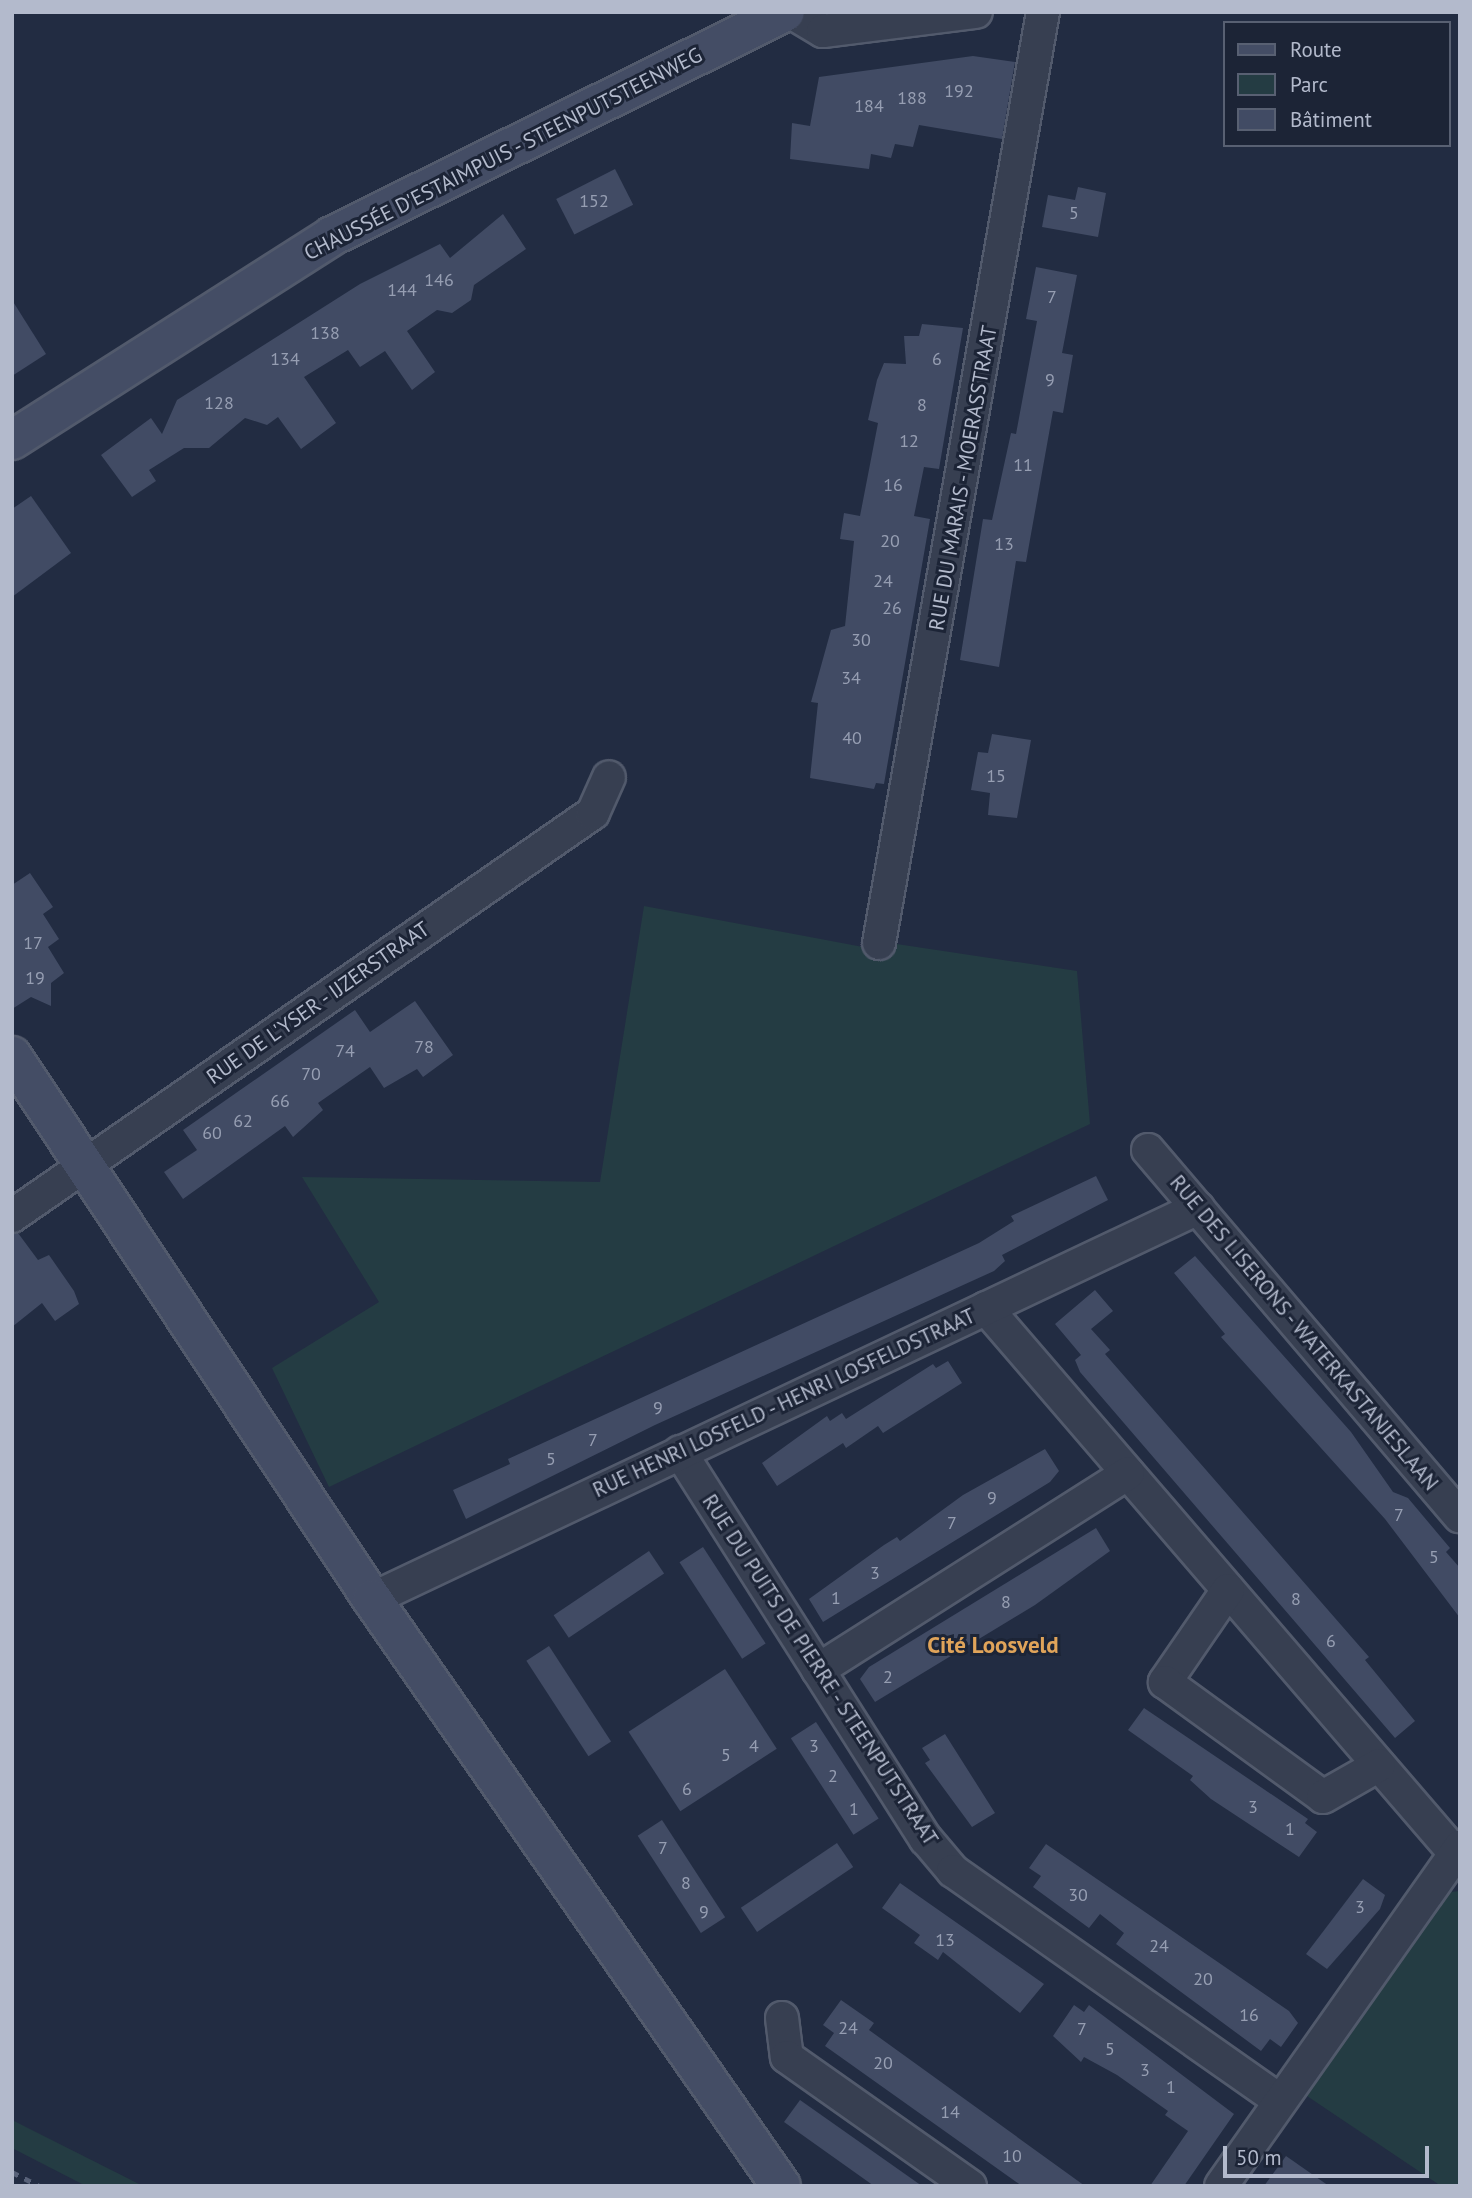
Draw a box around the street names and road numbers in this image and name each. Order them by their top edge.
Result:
street label: CHAUSSÉE D'ESTAIMPUIS - STEENPUTSTEENWEG [298,41,708,267]
street label: RUE DU MARAIS - MOERASSTRAAT [923,322,1003,634]
street label: RUE DE L'YSER - IJZERSTRAAT [200,915,436,1091]
street label: RUE DES LISERONS - WATERKASTANJESLAAN [1163,1169,1445,1497]
street label: RUE HENRI LOSFELD - HENRI LOSFELDSTRAAT [587,1302,981,1504]
street label: RUE DU PUITS DE PIERRE - STEENPUTSTRAAT [696,1488,944,1852]

